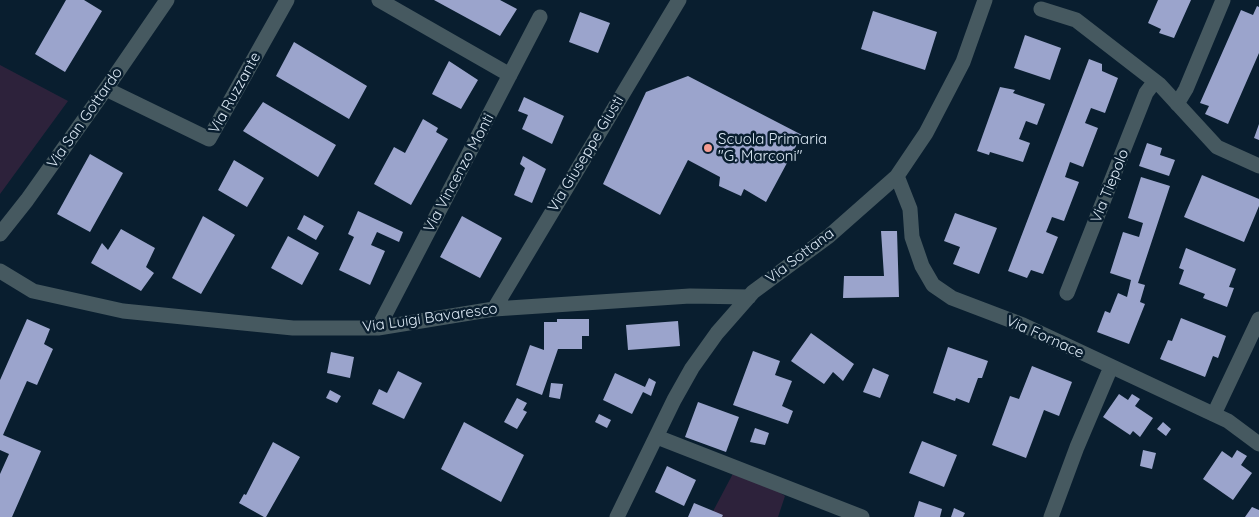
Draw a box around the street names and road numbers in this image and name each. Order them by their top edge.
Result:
street label: Via Ruzzante [205,49,265,137]
street label: Via San Gottardo [44,64,126,172]
street label: Via Giuseppe Giusti [544,93,628,215]
street label: Via Vincenzo Monti [420,111,498,235]
street label: Via Tiepolo [1087,147,1133,225]
street label: Via Sottana [762,224,838,288]
street label: Via Luigi Bavaresco [361,300,499,336]
street label: Via Fornace [1003,312,1087,362]

